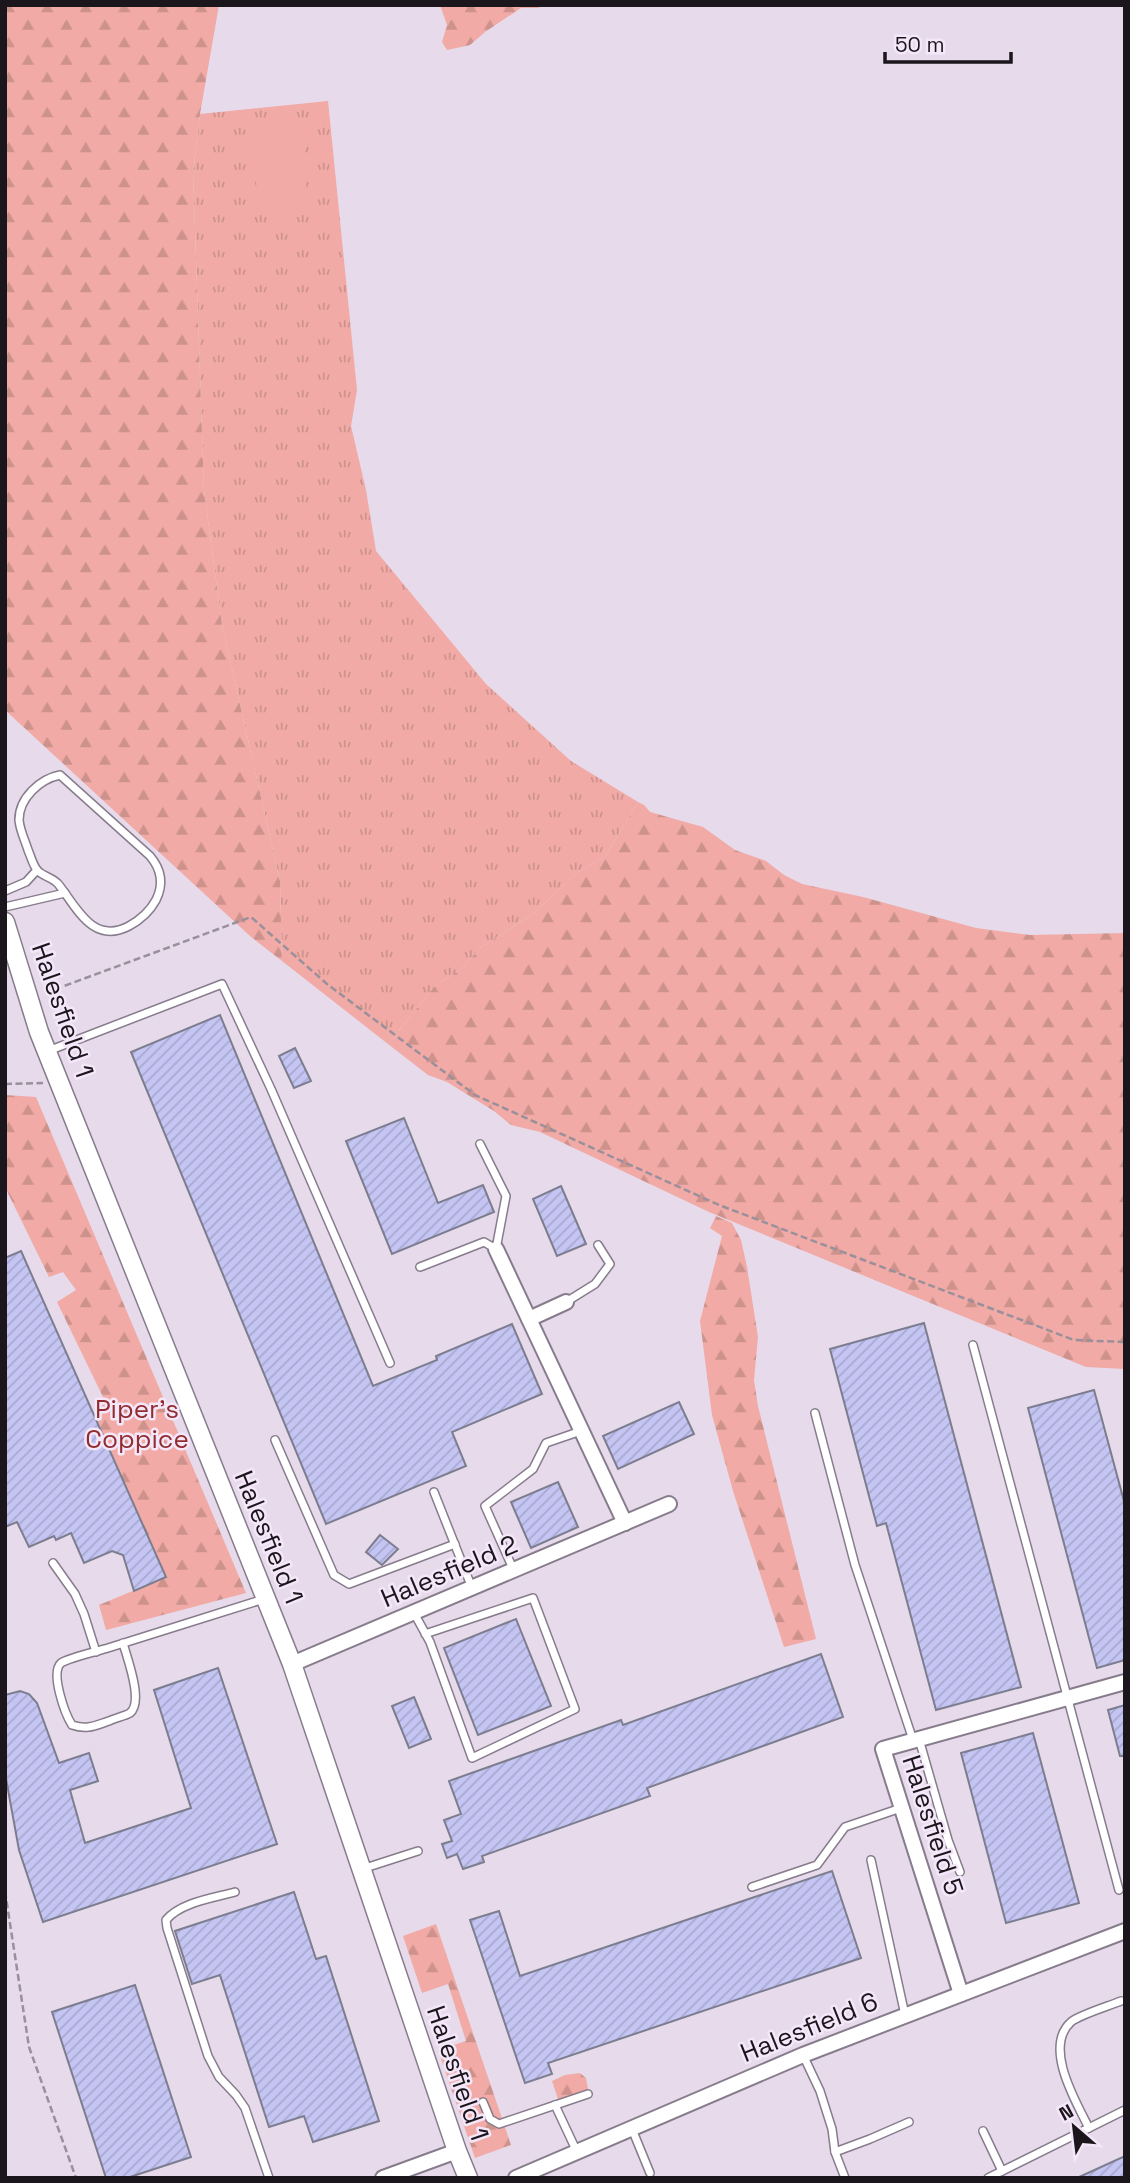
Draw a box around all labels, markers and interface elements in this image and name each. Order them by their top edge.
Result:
scale bar [885,21,1011,65]
text: 50 m [895,31,945,58]
street label: Halesfield 1 [24,938,102,1082]
park label: Piper's Coppice [85,1392,189,1456]
street label: Halesfield 1 [227,1466,311,1608]
street label: Halesfield 2 [375,1527,523,1615]
street label: Halesfield 5 [894,1751,972,1899]
street label: Halesfield 6 [735,1984,883,2070]
street label: Halesfield 1 [419,2001,497,2145]
north arrow [1039,2092,1109,2162]
text: N [1055,2098,1078,2126]

